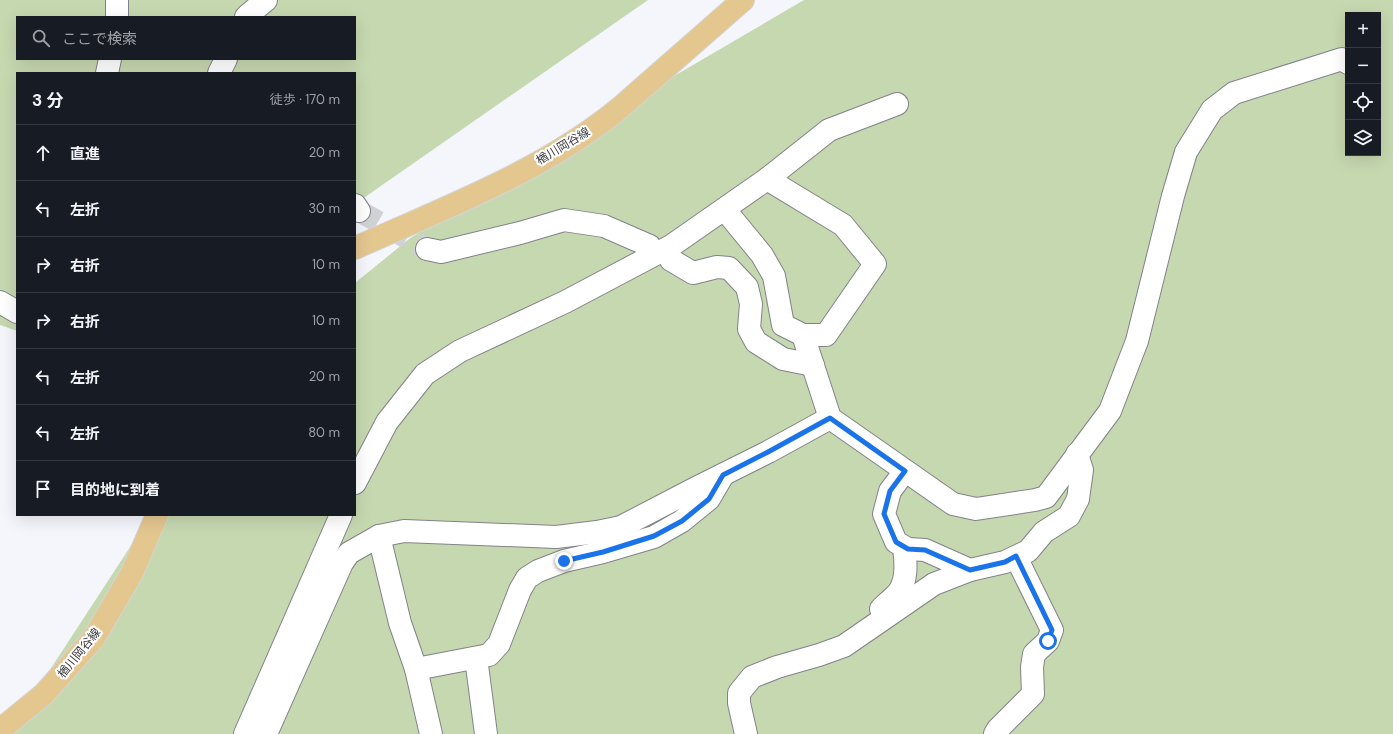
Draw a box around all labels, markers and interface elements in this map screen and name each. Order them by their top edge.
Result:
map controls [1345,12,1381,156]
button: + [1345,12,1381,48]
search box [16,16,356,60]
icon: search [30,27,52,49]
text: ここで検索 [62,29,137,49]
button: − [1345,48,1381,84]
button: locate [1345,84,1381,120]
text: 3 分 [32,89,63,111]
text: 徒歩 · 170 m [270,91,340,108]
button: layers [1345,120,1381,156]
street label: 楢川岡谷線 [533,124,593,168]
icon: ahead [32,142,54,164]
text: 直進 [70,144,100,164]
text: 20 m [309,144,340,161]
icon: left [32,198,54,220]
text: 左折 [70,200,100,220]
text: 30 m [308,200,340,217]
icon: right [32,254,54,276]
text: 右折 [70,256,100,276]
text: 10 m [312,256,340,273]
icon: right [32,310,54,332]
text: 右折 [70,312,100,332]
text: 10 m [312,312,340,329]
icon: left [32,366,54,388]
text: 左折 [70,368,100,388]
text: 20 m [309,368,340,385]
icon: left [32,422,54,444]
text: 左折 [70,424,100,444]
text: 80 m [308,424,340,441]
icon: arrive [32,478,54,500]
text: 目的地に到着 [70,480,160,500]
route end [555,552,573,570]
street label: 楢川岡谷線 [54,625,104,681]
route start [1039,632,1057,650]

